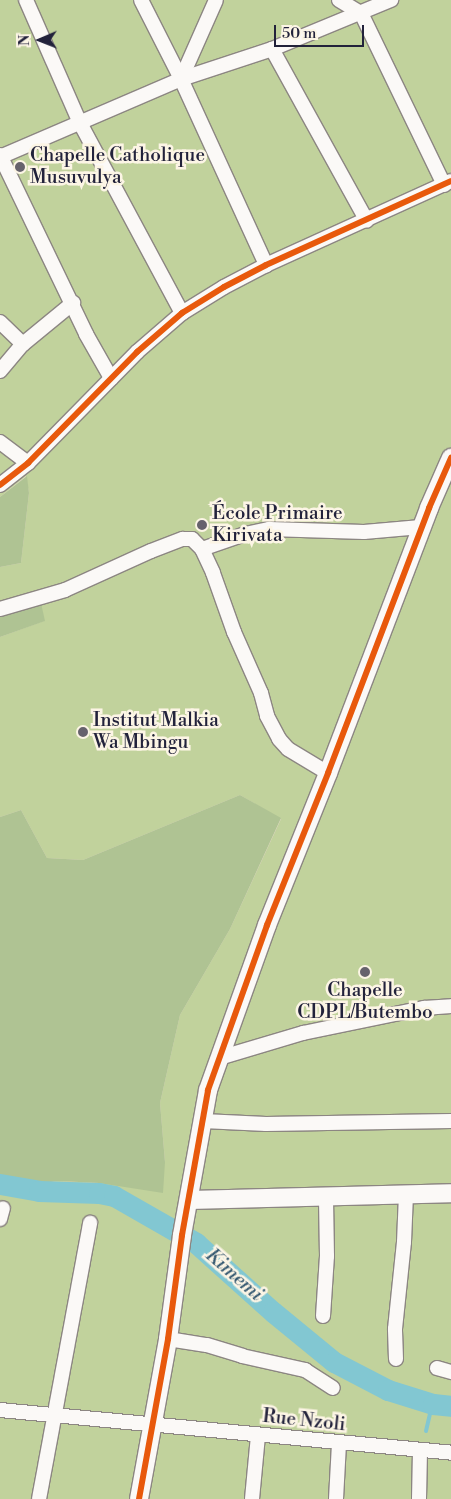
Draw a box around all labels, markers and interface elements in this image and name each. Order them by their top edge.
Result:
north arrow [15,15,65,65]
scale bar [276,15,366,47]
text: 50 m [282,24,316,43]
text: N [16,35,34,46]
place label: Chapelle Catholique Musuvulya [30,145,205,189]
marker: Chapelle Catholique Musuvulya [14,161,26,173]
place label: École Primaire Kirivata [212,503,343,547]
marker: École Primaire Kirivata [196,519,208,531]
place label: Institut Malkia Wa Mbingu [93,710,219,754]
marker: Institut Malkia Wa Mbingu [77,726,89,738]
marker: Chapelle CDPL/Butembo [359,966,371,978]
place label: Chapelle CDPL/Butembo [297,980,433,1024]
water label: Kimemi [200,1243,268,1307]
street label: Rue Nzoli [261,1405,347,1437]

